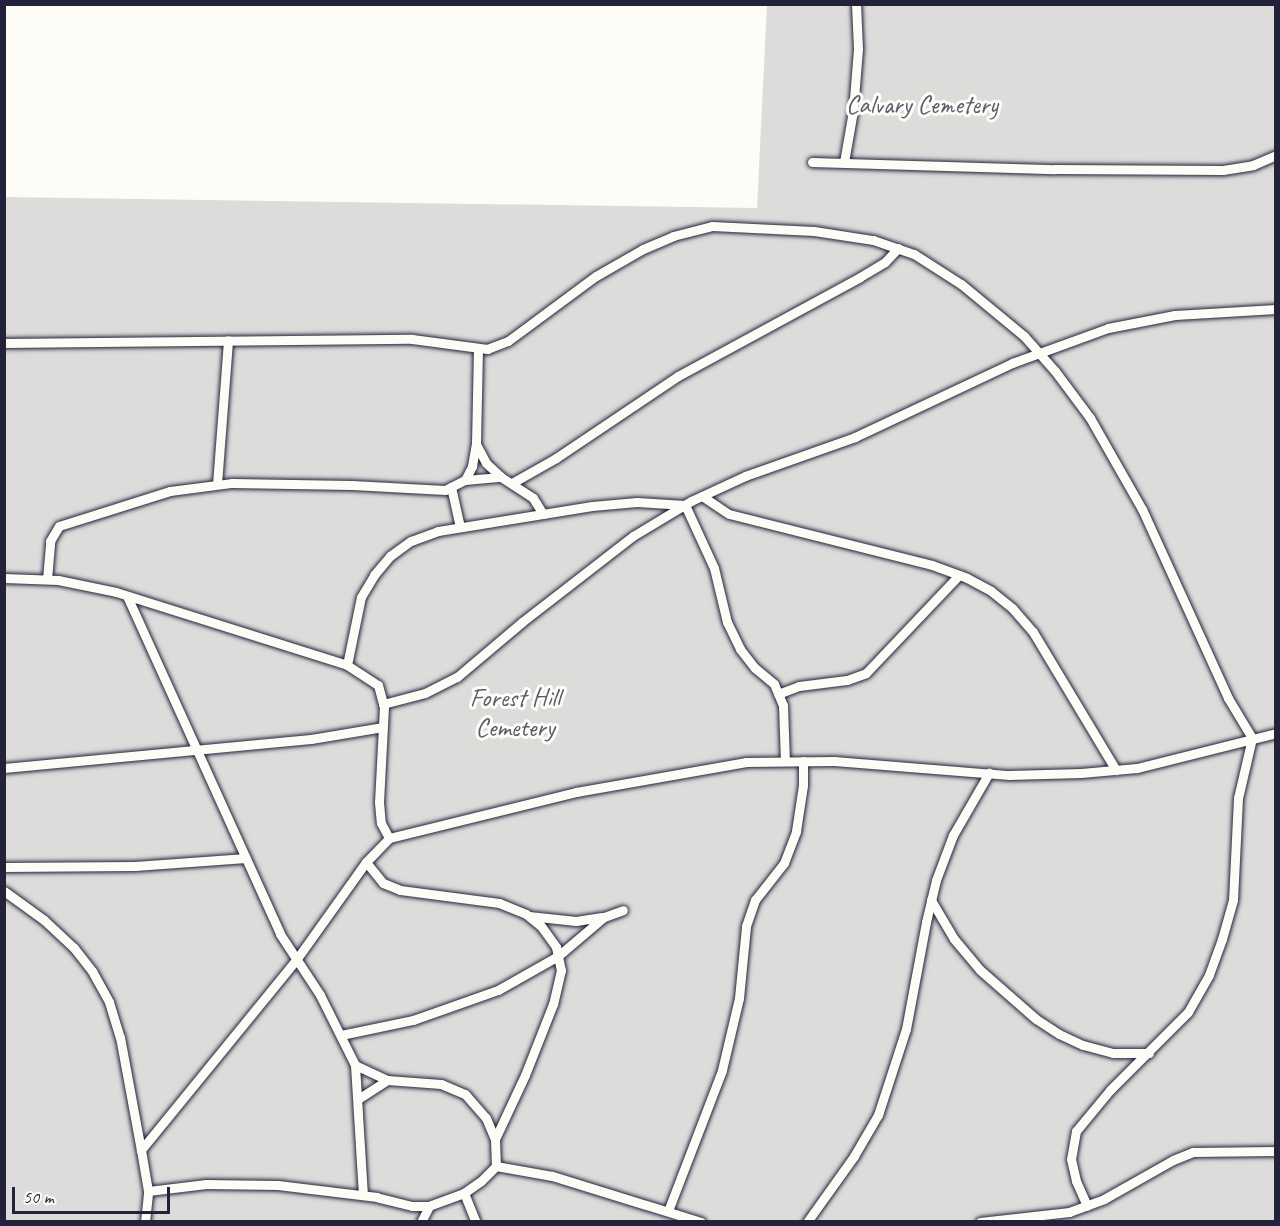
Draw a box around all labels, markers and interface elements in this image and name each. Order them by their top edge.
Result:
park label: Calvary Cemetery [847,89,997,121]
park label: Forest Hill Cemetery [470,682,560,744]
scale bar [15,1175,172,1213]
text: 50 m [23,1186,54,1208]

